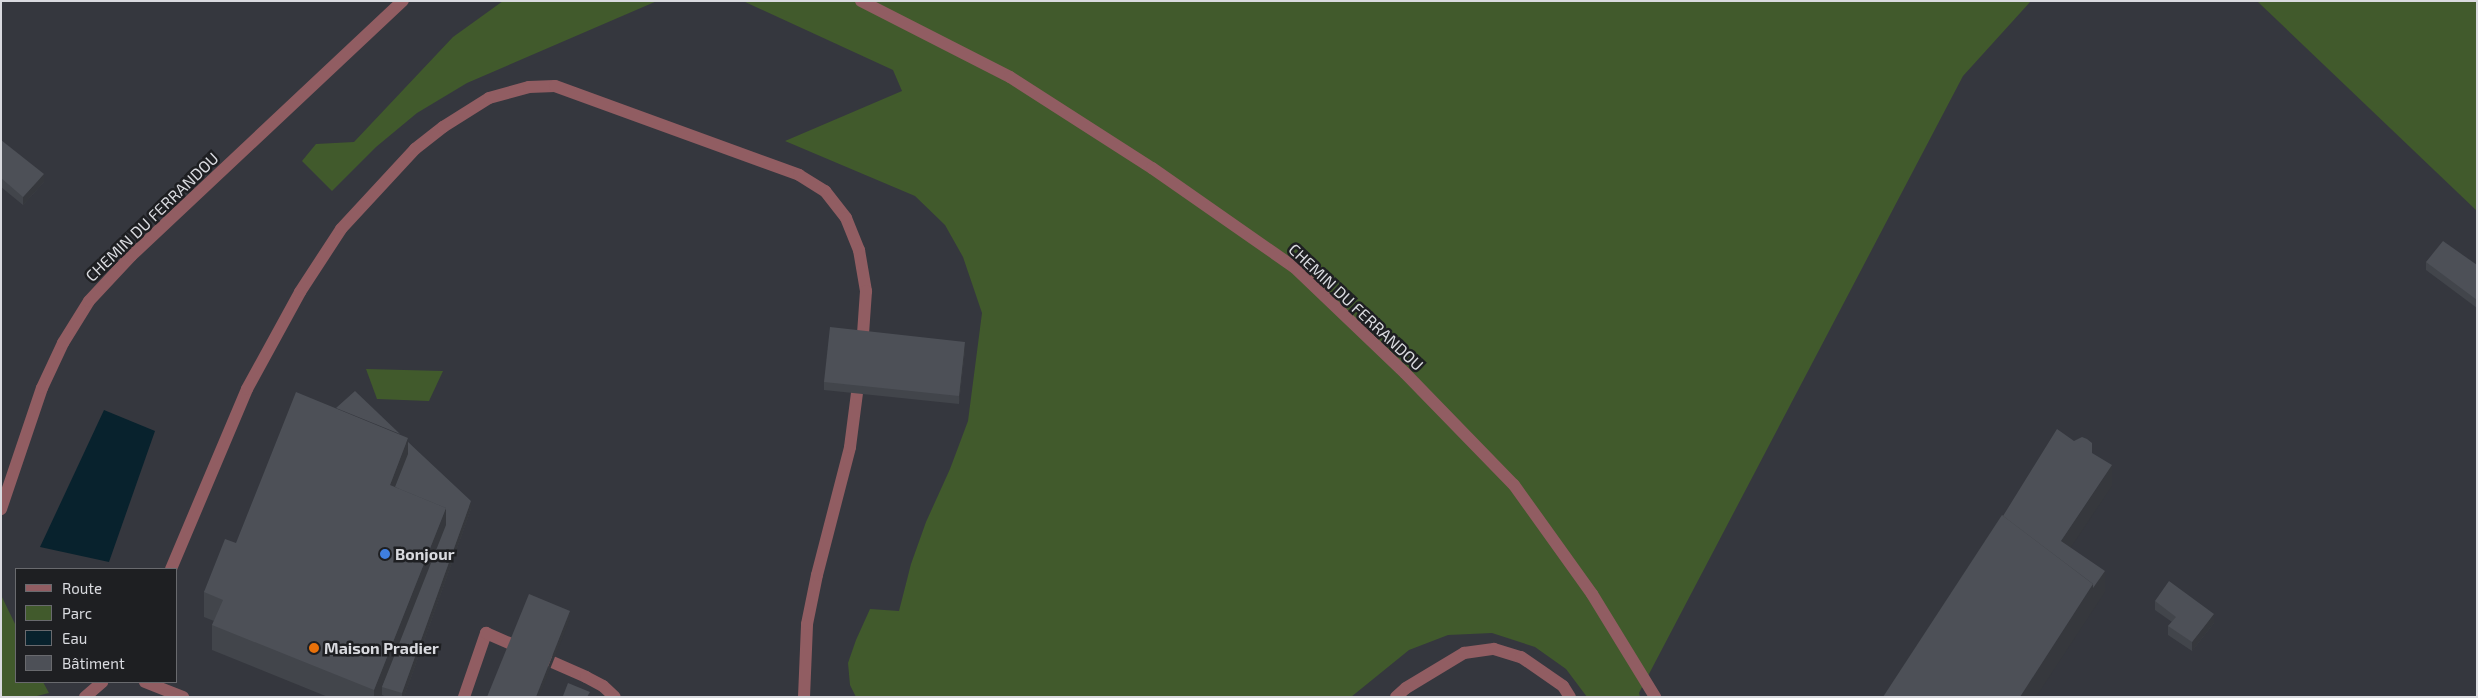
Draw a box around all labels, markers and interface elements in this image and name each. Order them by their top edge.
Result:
street label: CHEMIN DU FERRANDOU [82,149,222,285]
street label: CHEMIN DU FERRANDOU [1285,240,1427,374]
place label: Bonjour [395,544,454,564]
marker: Bonjour [379,548,391,560]
legend [15,568,178,683]
text: Route [62,579,102,597]
text: Parc [62,604,92,622]
text: Eau [62,629,87,647]
place label: Maison Pradier [324,638,439,658]
marker: Maison Pradier [308,642,320,654]
text: Bâtiment [62,654,125,672]

